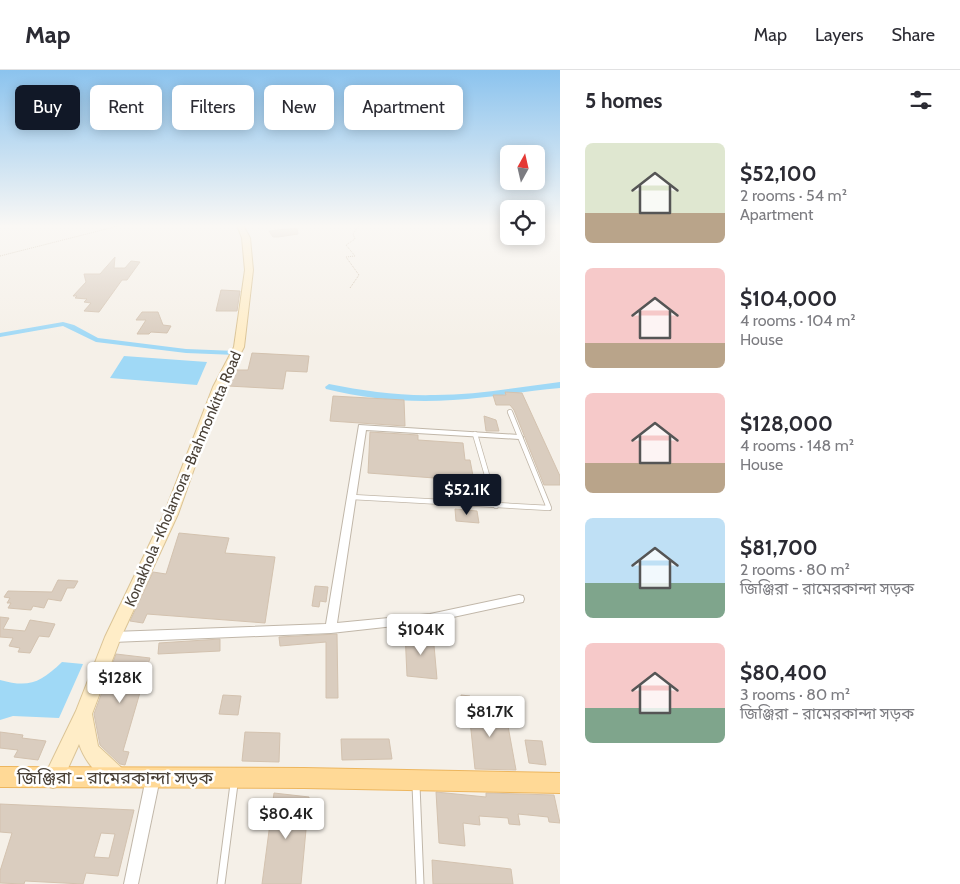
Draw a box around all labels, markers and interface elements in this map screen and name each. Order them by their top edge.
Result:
text: Map [25,20,71,49]
text: Map [754,24,787,46]
text: Layers [815,24,864,46]
text: Share [892,24,935,46]
chip: Buy [15,85,80,130]
chip: Rent [90,85,162,130]
chip: Filters [172,85,254,130]
chip: New [264,85,334,130]
chip: Apartment [344,85,463,130]
icon: filters [907,86,935,114]
text: 5 homes [585,88,663,113]
north arrow [500,145,545,190]
map controls [500,145,545,245]
text: $52,100 [740,161,816,186]
icon: home [625,163,685,223]
text: 2 rooms · 54 m² [740,186,847,205]
button: locate [500,200,545,245]
text: Apartment [740,205,813,224]
text: $104,000 [740,286,837,311]
icon: home [625,288,685,348]
text: 4 rooms · 104 m² [740,311,856,330]
text: House [740,330,783,349]
street label: Konakhola -Kholamora -Brahmonkitta Road [121,349,245,609]
text: $128,000 [740,411,833,436]
icon: home [625,413,685,473]
text: 4 rooms · 148 m² [740,436,854,455]
text: House [740,455,783,474]
pin: $52.1K [426,474,508,516]
text: $52.1K [444,480,490,499]
text: $81,700 [740,535,818,560]
icon: home [625,538,685,598]
text: 2 rooms · 80 m² [740,560,850,579]
text: জিঞ্জিরা - রামেরকান্দা সড়ক [740,579,914,598]
pin: $104K [386,614,456,656]
text: $104K [398,620,444,639]
text: $80,400 [740,660,827,685]
pin: $128K [85,662,155,704]
icon: home [625,663,685,723]
text: $128K [98,668,142,687]
text: 3 rooms · 80 m² [740,685,850,704]
pin: $81.7K [449,696,531,738]
text: $81.7K [467,702,513,721]
text: জিঞ্জিরা - রামেরকান্দা সড়ক [740,704,914,723]
street label: জিঞ্জিরা - রামেরকান্দা সড়ক [16,767,213,789]
pin: $80.4K [245,798,327,840]
text: $80.4K [259,804,313,823]

